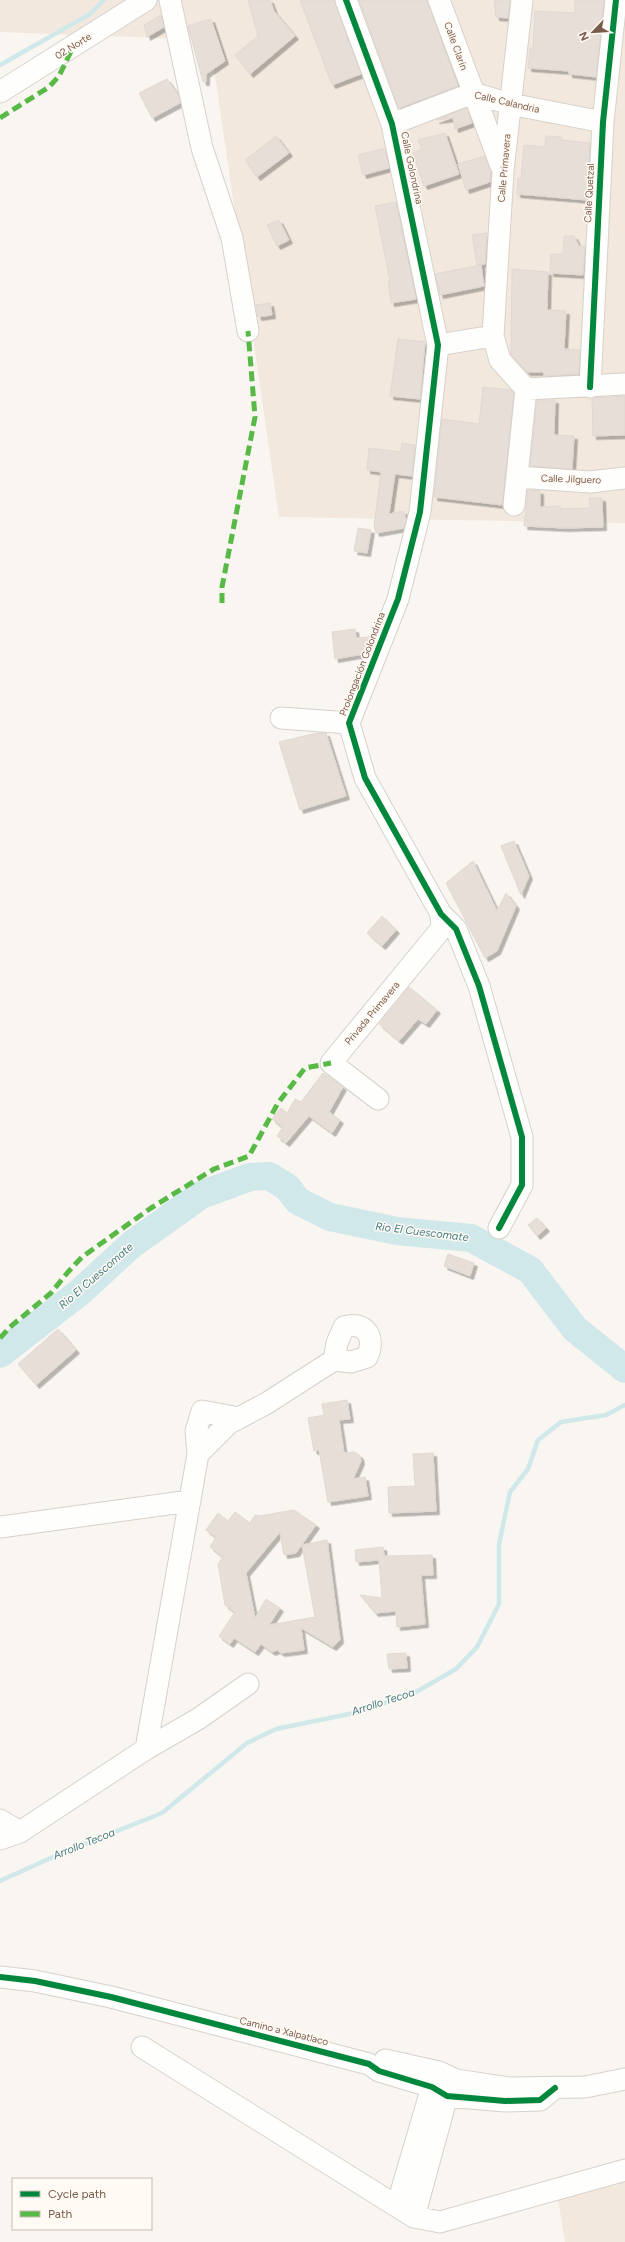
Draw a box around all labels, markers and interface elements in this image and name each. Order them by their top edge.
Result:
north arrow [573,12,613,52]
street label: Calle Clarín [441,20,471,72]
street label: 02 Norte [52,29,94,62]
text: N [577,29,592,43]
street label: Calle Calandria [473,88,541,116]
street label: Calle Golondrina [398,131,426,205]
street label: Calle Primavera [495,133,513,203]
street label: Calle Quetzal [581,163,597,223]
street label: Calle Jilguero [541,471,602,487]
street label: Prolongación Golondrina [336,610,388,718]
street label: Privada Primavera [342,979,402,1047]
water label: Rio El Cuescomate [375,1220,469,1244]
water label: Rio El Cuescomate [56,1240,136,1312]
water label: Arrollo Tecoa [349,1686,417,1719]
water label: Arrollo Tecoa [50,1825,117,1863]
street label: Camino a Xalpatlaco [238,2014,330,2048]
legend [12,2178,152,2230]
text: Cycle path [48,2187,106,2201]
text: Path [48,2207,72,2221]

